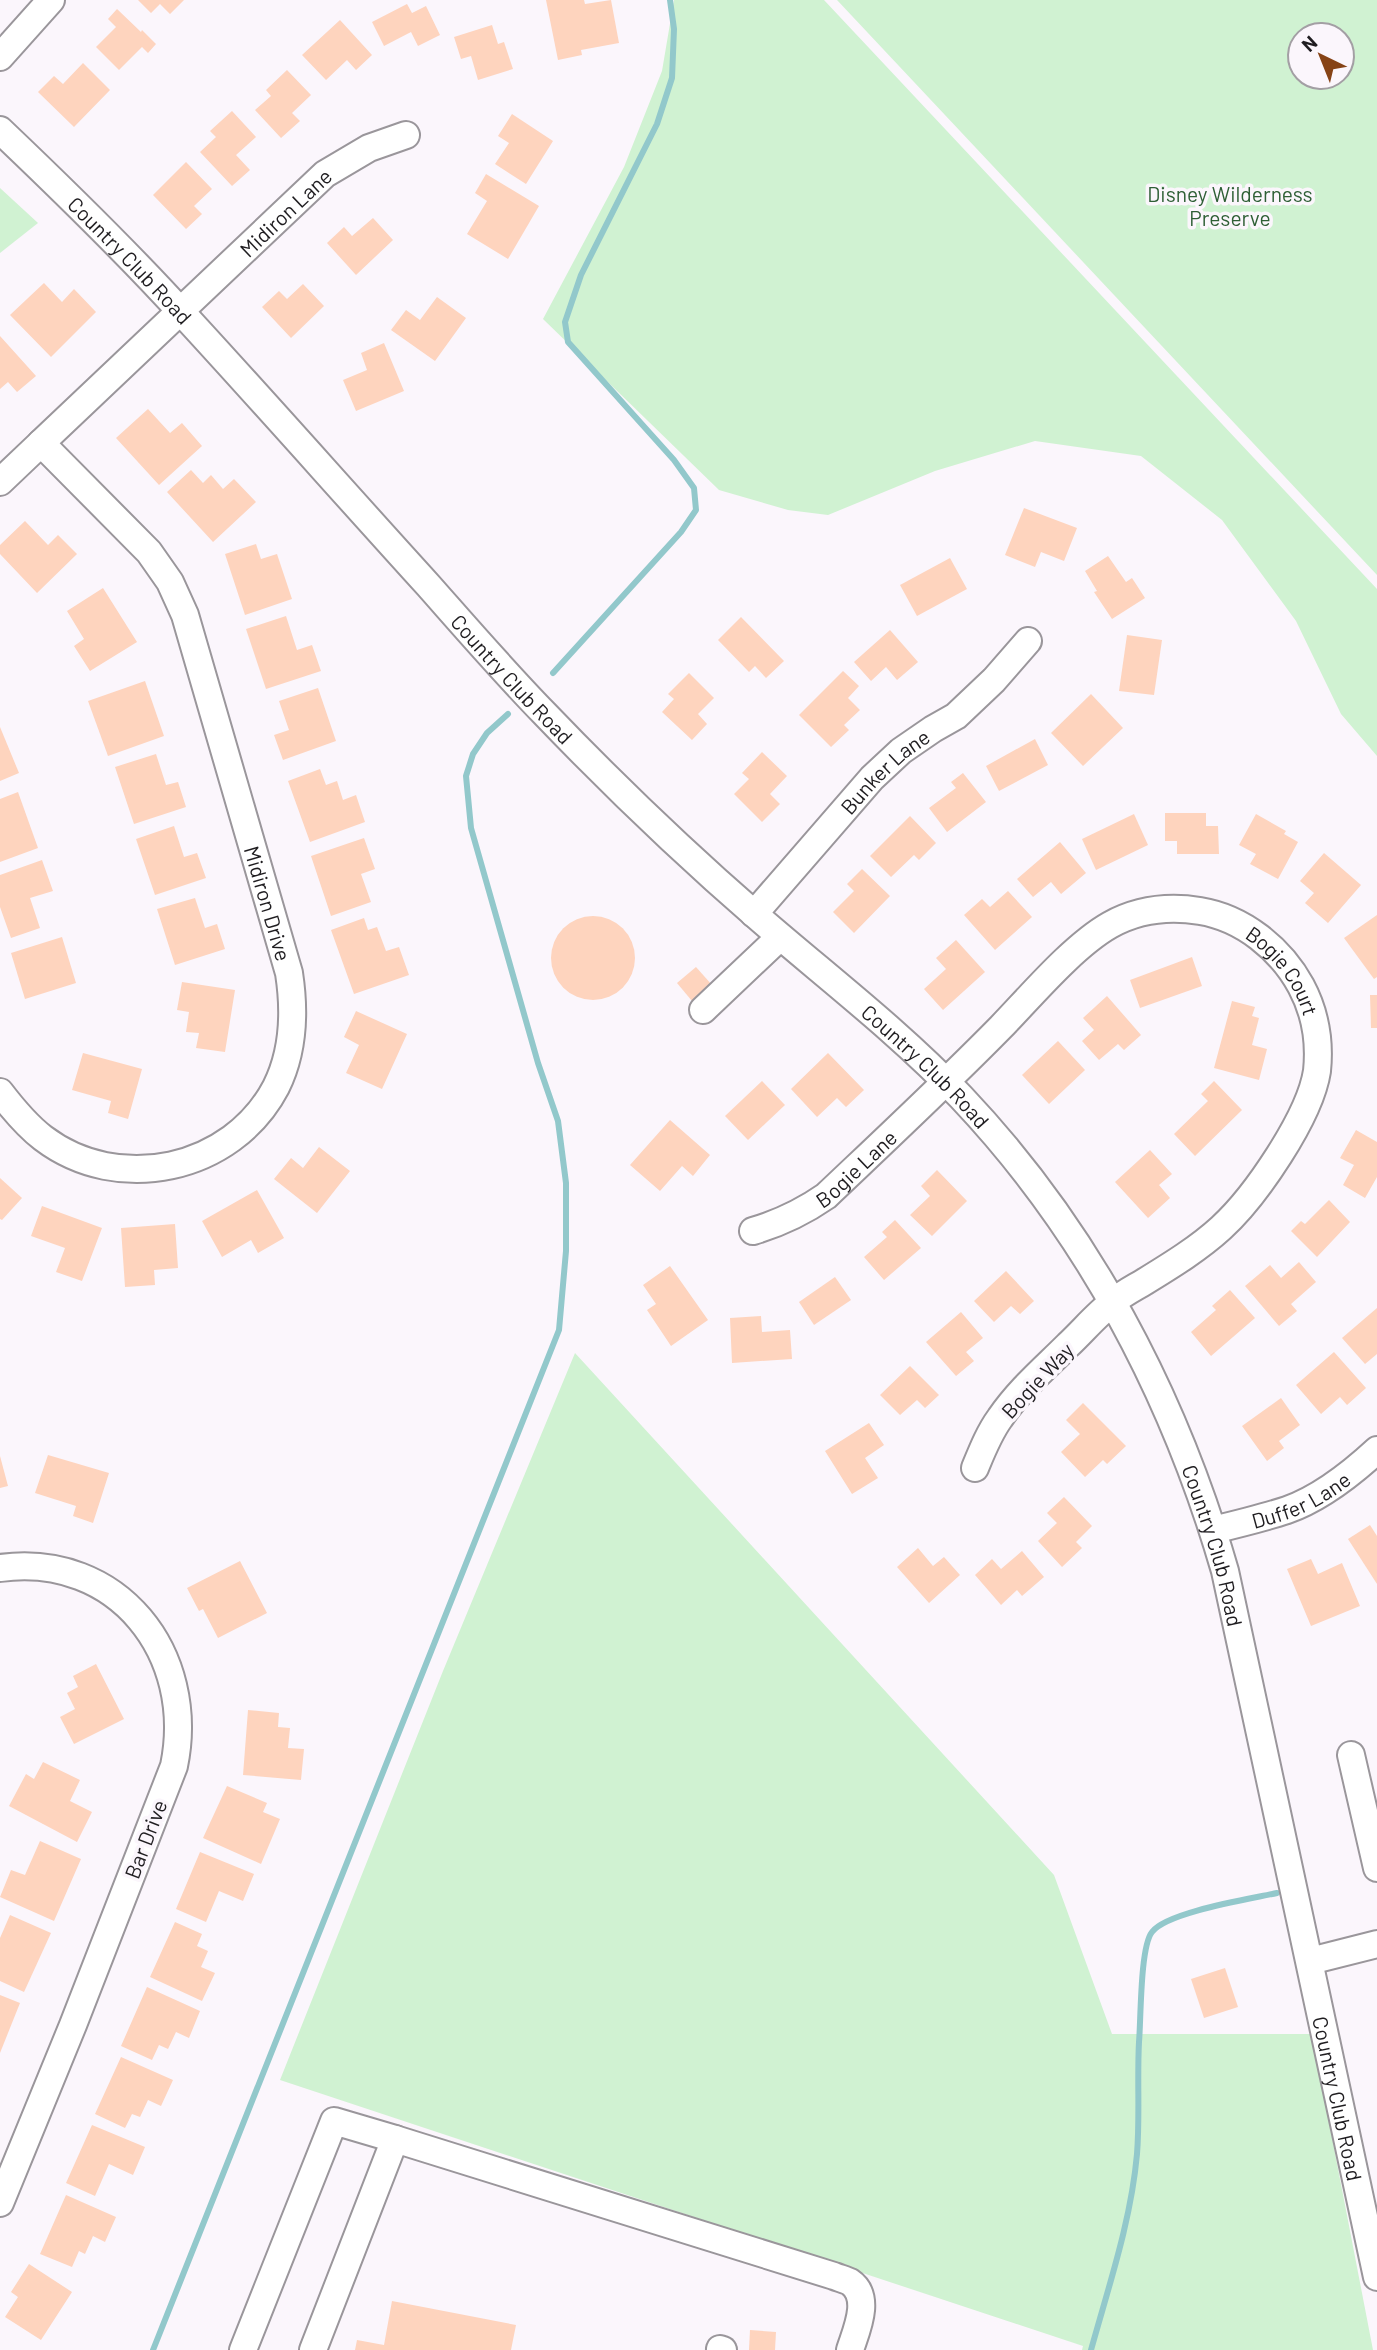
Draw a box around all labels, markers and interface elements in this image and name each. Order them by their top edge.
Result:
north arrow [1286,21,1356,91]
text: N [1297,30,1322,56]
street label: Midiron Lane [234,163,336,261]
park label: Disney Wilderness Preserve [1147,181,1313,230]
street label: Country Club Road [63,191,198,329]
street label: Country Club Road [447,608,579,748]
street label: Bunker Lane [834,723,934,819]
street label: Midiron Drive [240,843,297,964]
street label: Bogie Court [1242,920,1324,1018]
street label: Country Club Road [857,999,995,1133]
street label: Bogie Lane [811,1124,901,1212]
street label: Bogie Way [996,1337,1079,1423]
street label: Country Club Road [1178,1461,1249,1629]
street label: Duffer Lane [1249,1466,1354,1532]
street label: Bar Drive [119,1796,171,1882]
street label: Country Club Road [1309,2014,1368,2183]

